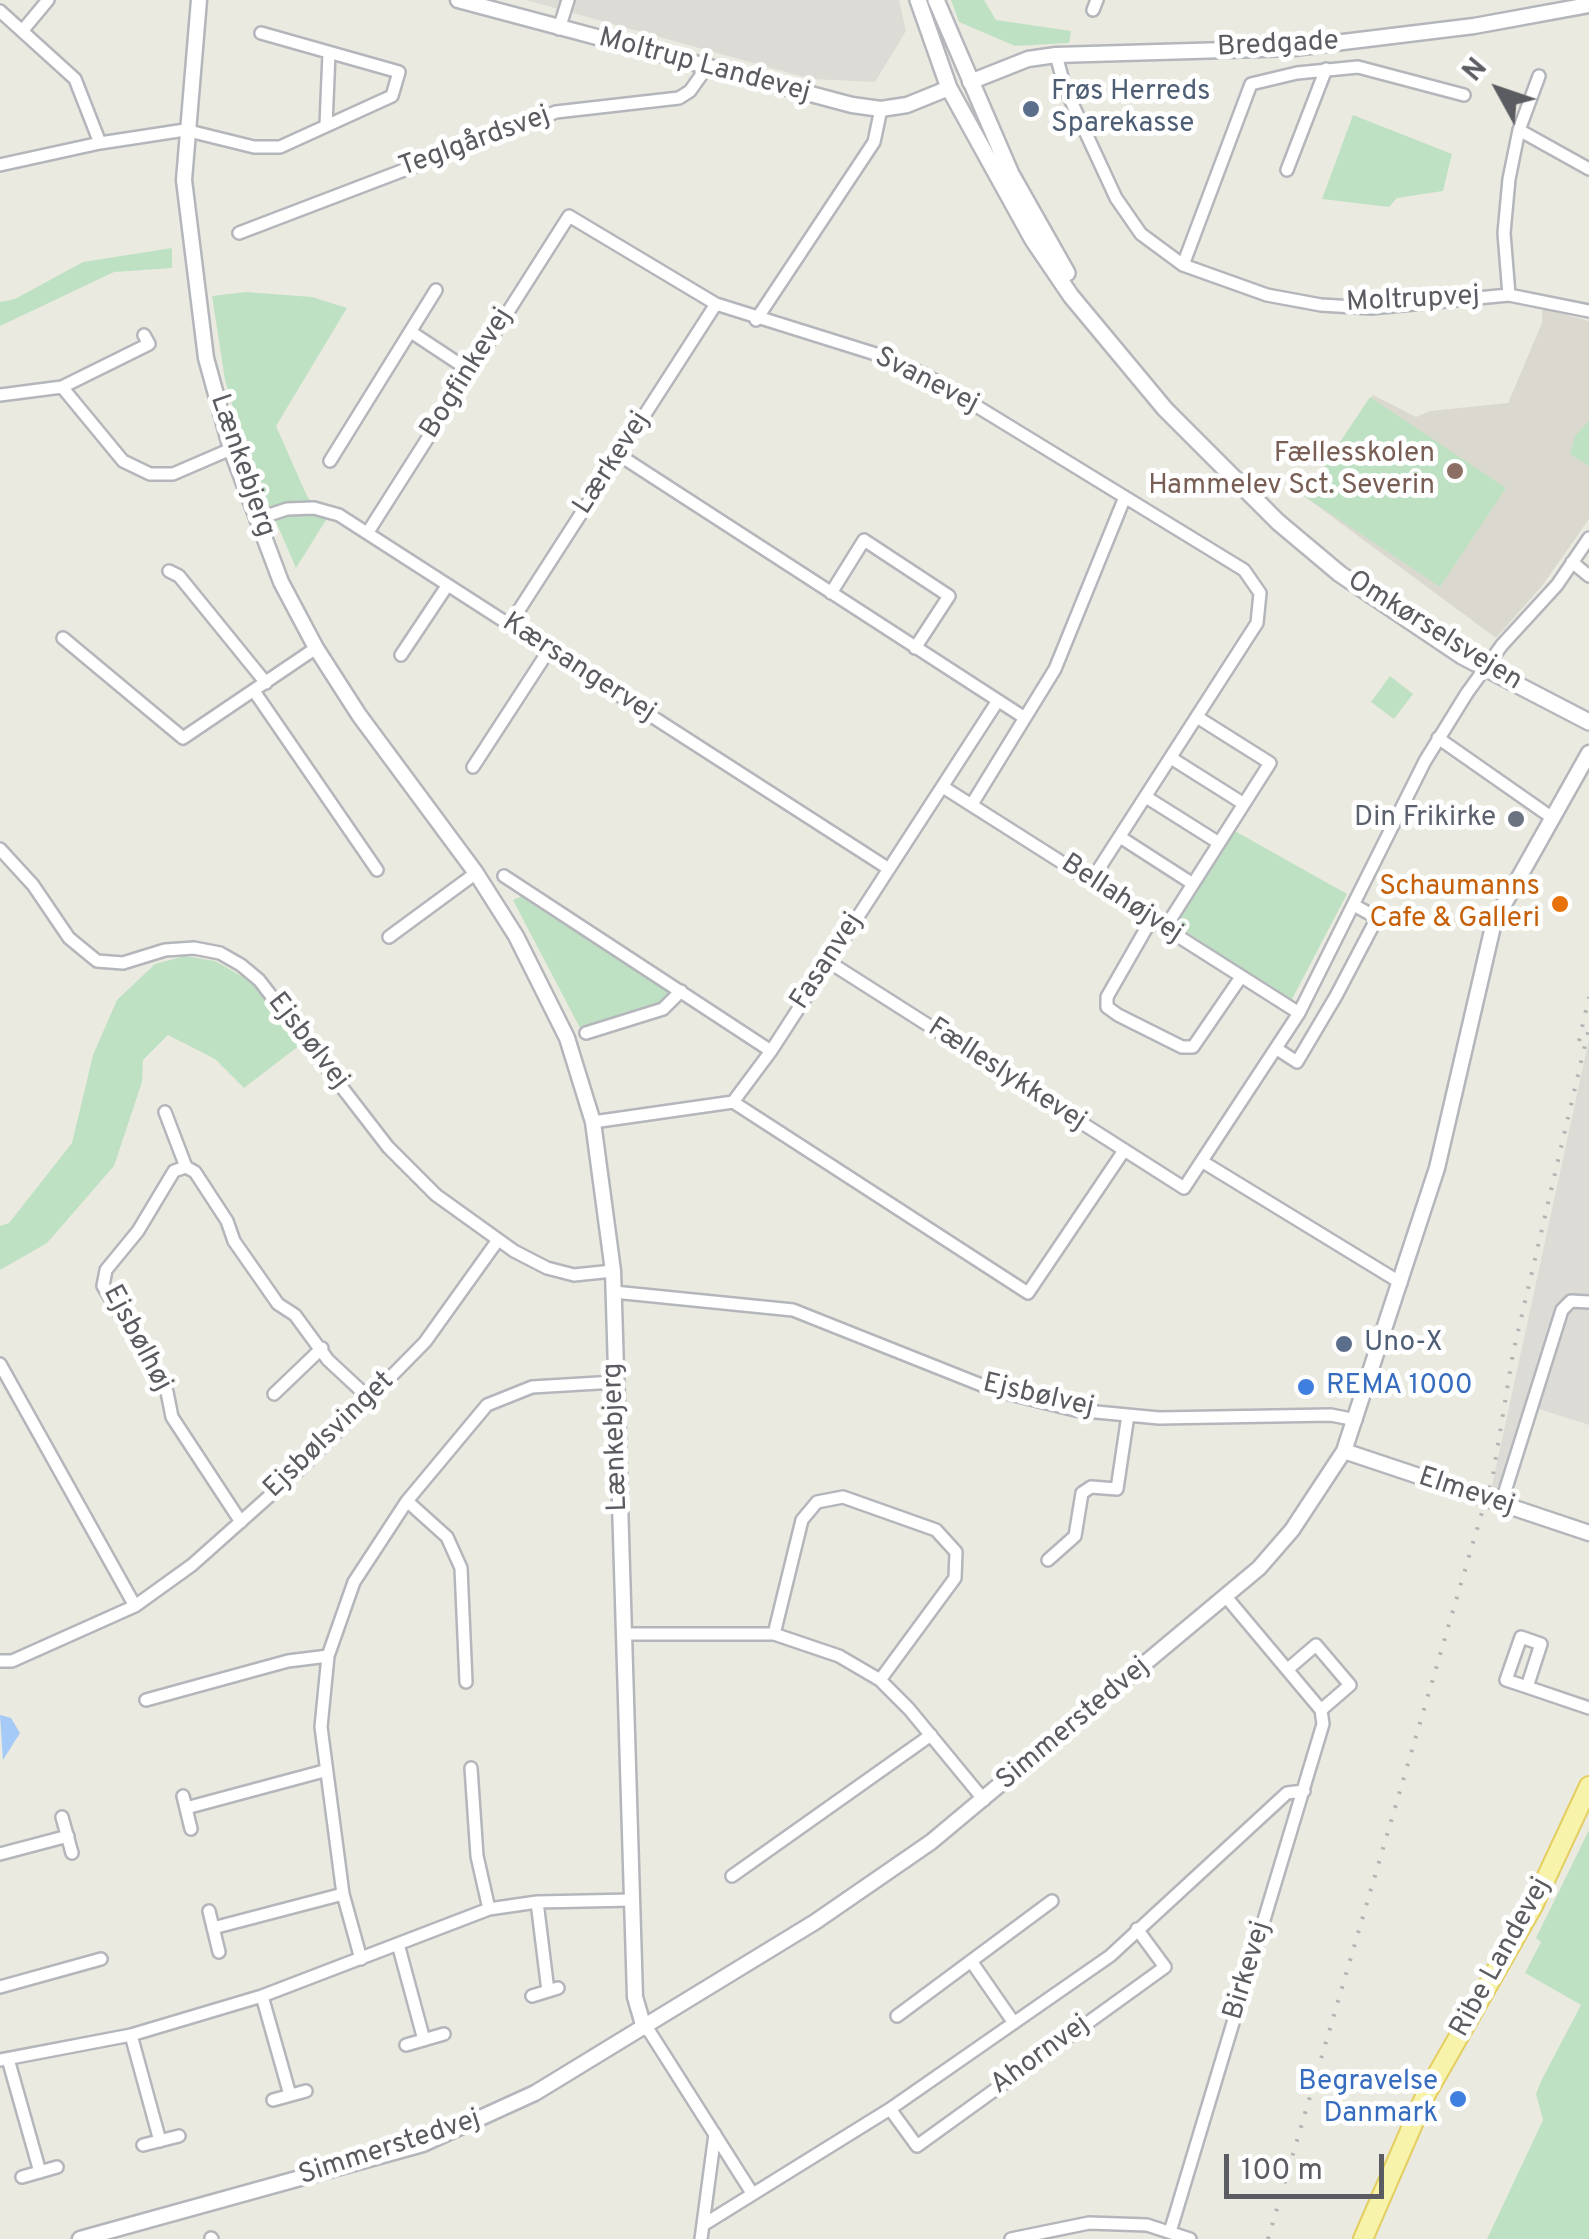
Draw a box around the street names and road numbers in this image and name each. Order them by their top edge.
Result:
street label: Moltrup Landevej [595,23,813,111]
street label: Bredgade [1216,26,1340,66]
street label: Teglgårdsvej [395,100,555,186]
street label: Moltrupvej [1345,281,1481,321]
street label: Bogfinkevej [415,303,521,445]
street label: Svanevej [868,342,984,422]
street label: Lænkebjerg [201,390,281,542]
street label: Lærkevej [567,406,659,522]
street label: Omkørselsvejen [1340,565,1528,699]
street label: Kærsangervej [495,607,661,731]
street label: Bellahøjvej [1054,848,1188,952]
street label: Fasanvej [784,907,872,1017]
street label: Ejsbølvej [259,987,355,1097]
street label: Fælleslykkevej [921,1012,1091,1140]
street label: Ejsbølhøj [94,1280,178,1398]
street label: Lænkebjerg [598,1362,636,1512]
street label: Ejsbølsvinget [258,1366,402,1506]
street label: Ejsbølvej [979,1368,1097,1426]
street label: Elmevej [1414,1462,1518,1524]
street label: Simmerstedvej [991,1651,1157,1799]
street label: Ribe Landevej [1444,1872,1560,2044]
street label: Birkevej [1218,1918,1280,2024]
street label: Ahornvej [985,2009,1097,2103]
street label: Simmerstedvej [295,2104,485,2194]

